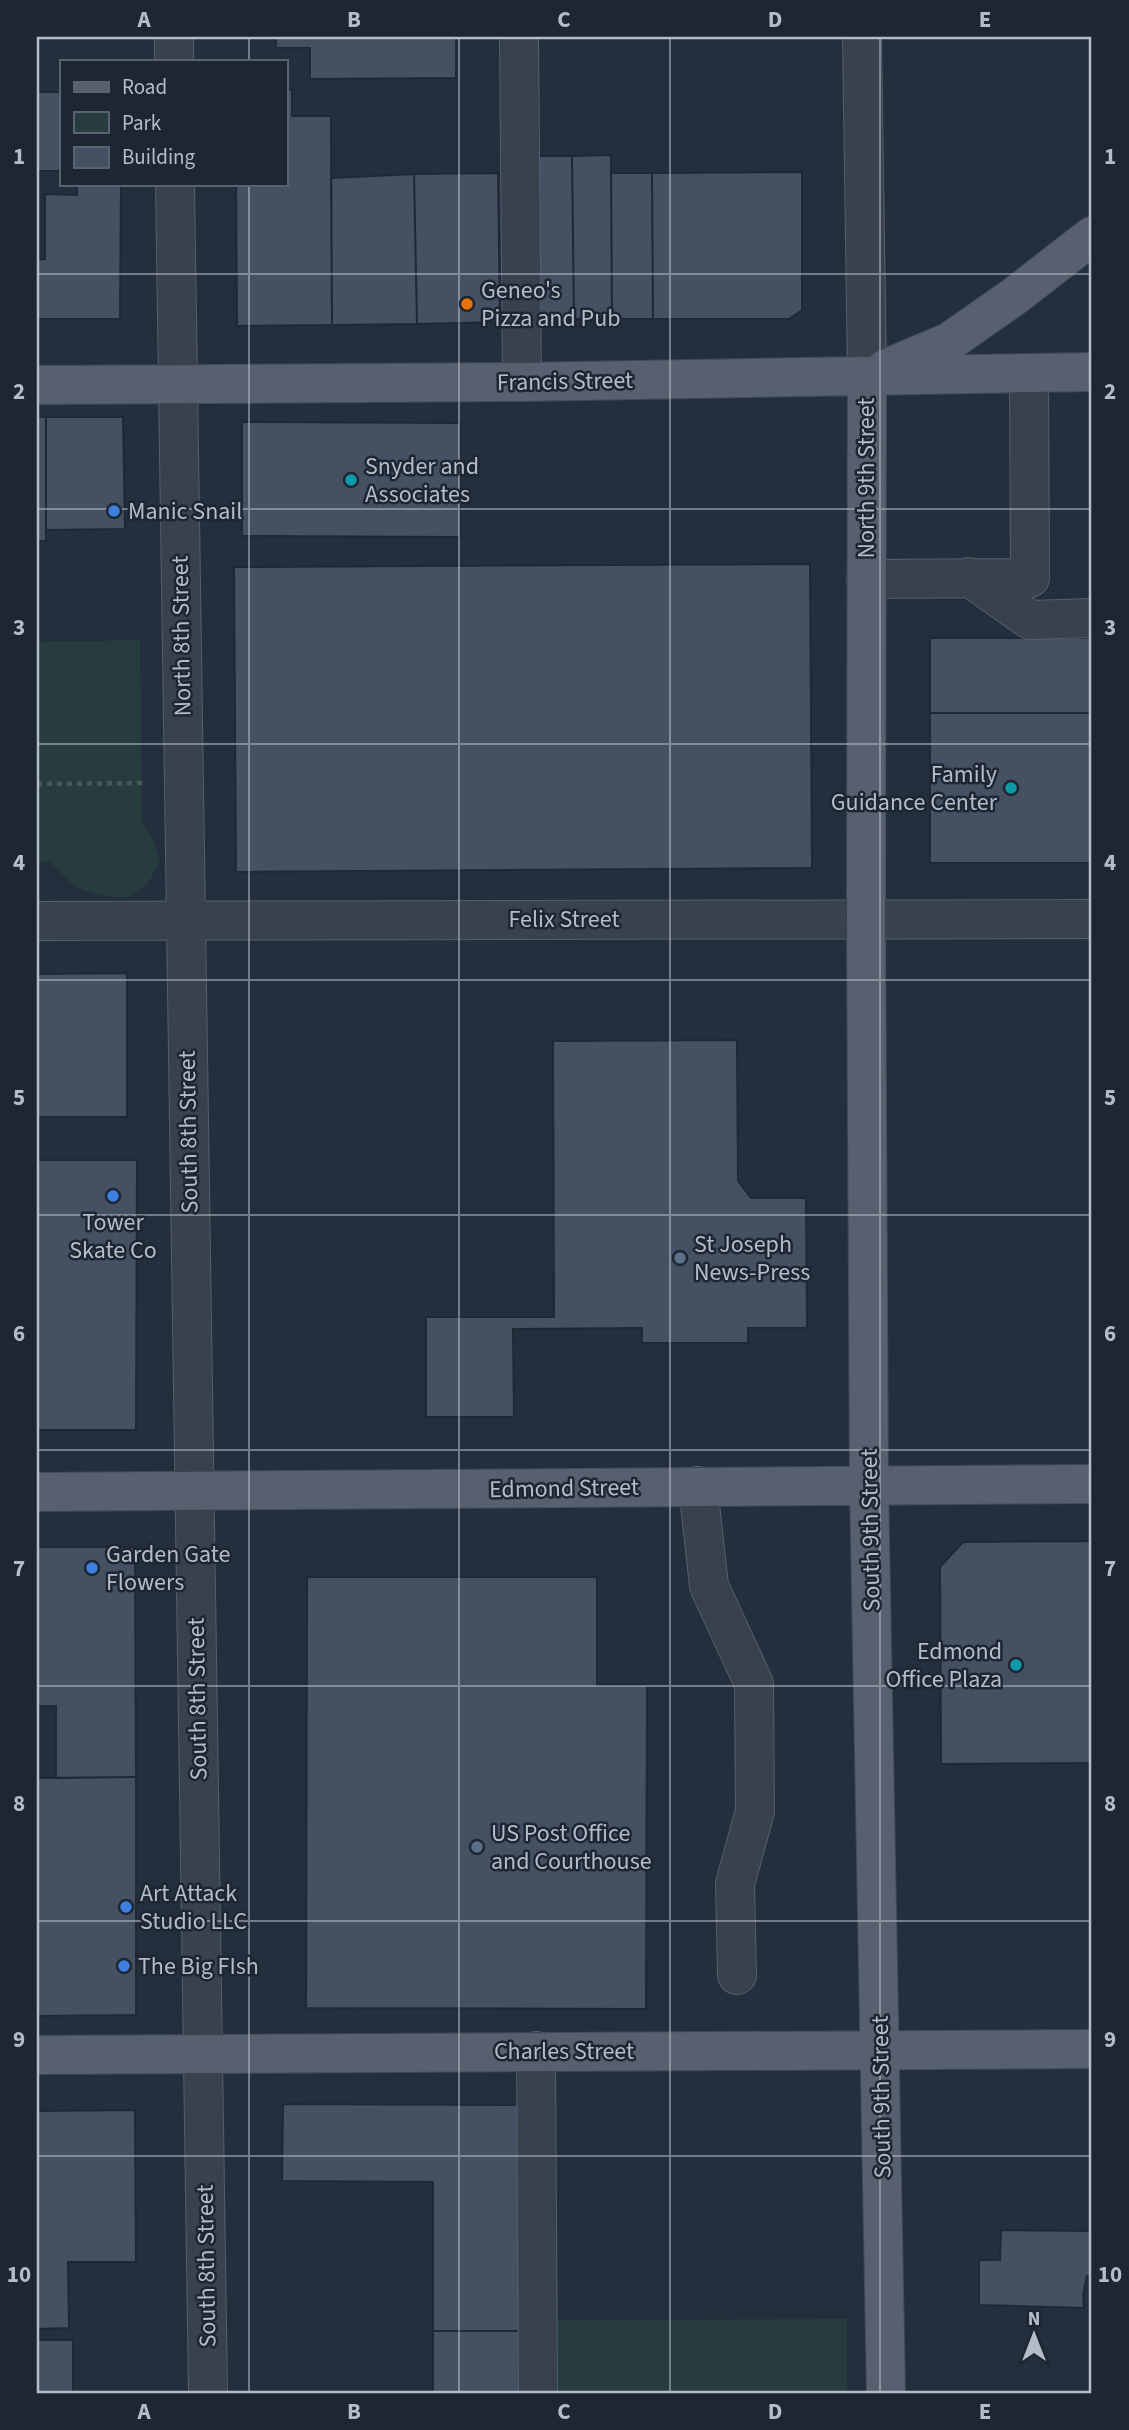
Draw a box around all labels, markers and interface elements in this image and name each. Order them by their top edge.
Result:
text: A [136,3,151,36]
text: B [347,3,361,36]
text: C [557,3,571,36]
text: D [768,3,782,36]
text: E [979,3,991,36]
legend [60,60,287,186]
text: Road [122,72,167,102]
text: Park [122,108,162,138]
text: 1 [13,140,25,173]
text: 1 [1104,140,1116,173]
text: Building [122,142,196,172]
place label: Geneo's Pizza and Pub [481,273,621,336]
marker: Geneo's Pizza and Pub [459,296,475,312]
street label: Francis Street [497,363,633,400]
text: 2 [13,375,25,408]
text: 2 [1104,375,1116,408]
street label: North 9th Street [849,398,884,558]
place label: Snyder and Associates [365,449,479,512]
marker: Snyder and Associates [343,472,359,488]
place label: Manic Snail [128,494,242,529]
marker: Manic Snail [106,503,122,519]
street label: North 8th Street [163,555,200,717]
text: 3 [13,611,25,644]
text: 3 [1104,611,1116,644]
place label: Family Guidance Center [831,757,998,820]
marker: Family Guidance Center [1003,780,1019,796]
text: 4 [13,846,25,879]
text: 4 [1104,846,1116,879]
street label: Felix Street [508,902,620,937]
street label: South 8th Street [170,1050,207,1214]
text: 5 [13,1081,25,1114]
text: 5 [1104,1081,1116,1114]
marker: Tower Skate Co [105,1188,121,1204]
place label: Tower Skate Co [69,1205,157,1268]
place label: St Joseph News-Press [694,1227,810,1290]
marker: St Joseph News-Press [672,1250,688,1266]
text: 6 [13,1317,25,1350]
text: 6 [1104,1317,1116,1350]
street label: South 9th Street [852,1448,889,1612]
street label: Edmond Street [489,1470,639,1507]
place label: Garden Gate Flowers [106,1537,230,1600]
text: 7 [13,1552,25,1585]
text: 7 [1104,1552,1116,1585]
marker: Garden Gate Flowers [84,1560,100,1576]
street label: South 8th Street [179,1617,216,1781]
place label: Edmond Office Plaza [886,1634,1002,1697]
marker: Edmond Office Plaza [1008,1657,1024,1673]
text: 8 [13,1787,25,1820]
text: 8 [1104,1787,1116,1820]
place label: US Post Office and Courthouse [491,1816,652,1879]
marker: US Post Office and Courthouse [469,1839,485,1855]
place label: Art Attack Studio LLC [140,1876,247,1939]
marker: Art Attack Studio LLC [118,1899,134,1915]
place label: The Big FIsh [138,1949,259,1984]
marker: The Big FIsh [116,1958,132,1974]
street label: South 9th Street [863,2015,900,2179]
text: 9 [13,2023,25,2056]
text: 9 [1104,2023,1116,2056]
street label: Charles Street [494,2034,634,2069]
street label: South 8th Street [188,2184,225,2348]
text: 10 [7,2258,31,2291]
text: 10 [1098,2258,1122,2291]
north arrow [1000,2300,1070,2370]
text: N [1028,2306,1040,2333]
text: A [136,2395,151,2428]
text: B [347,2395,361,2428]
text: C [557,2395,571,2428]
text: D [768,2395,782,2428]
text: E [979,2395,991,2428]

